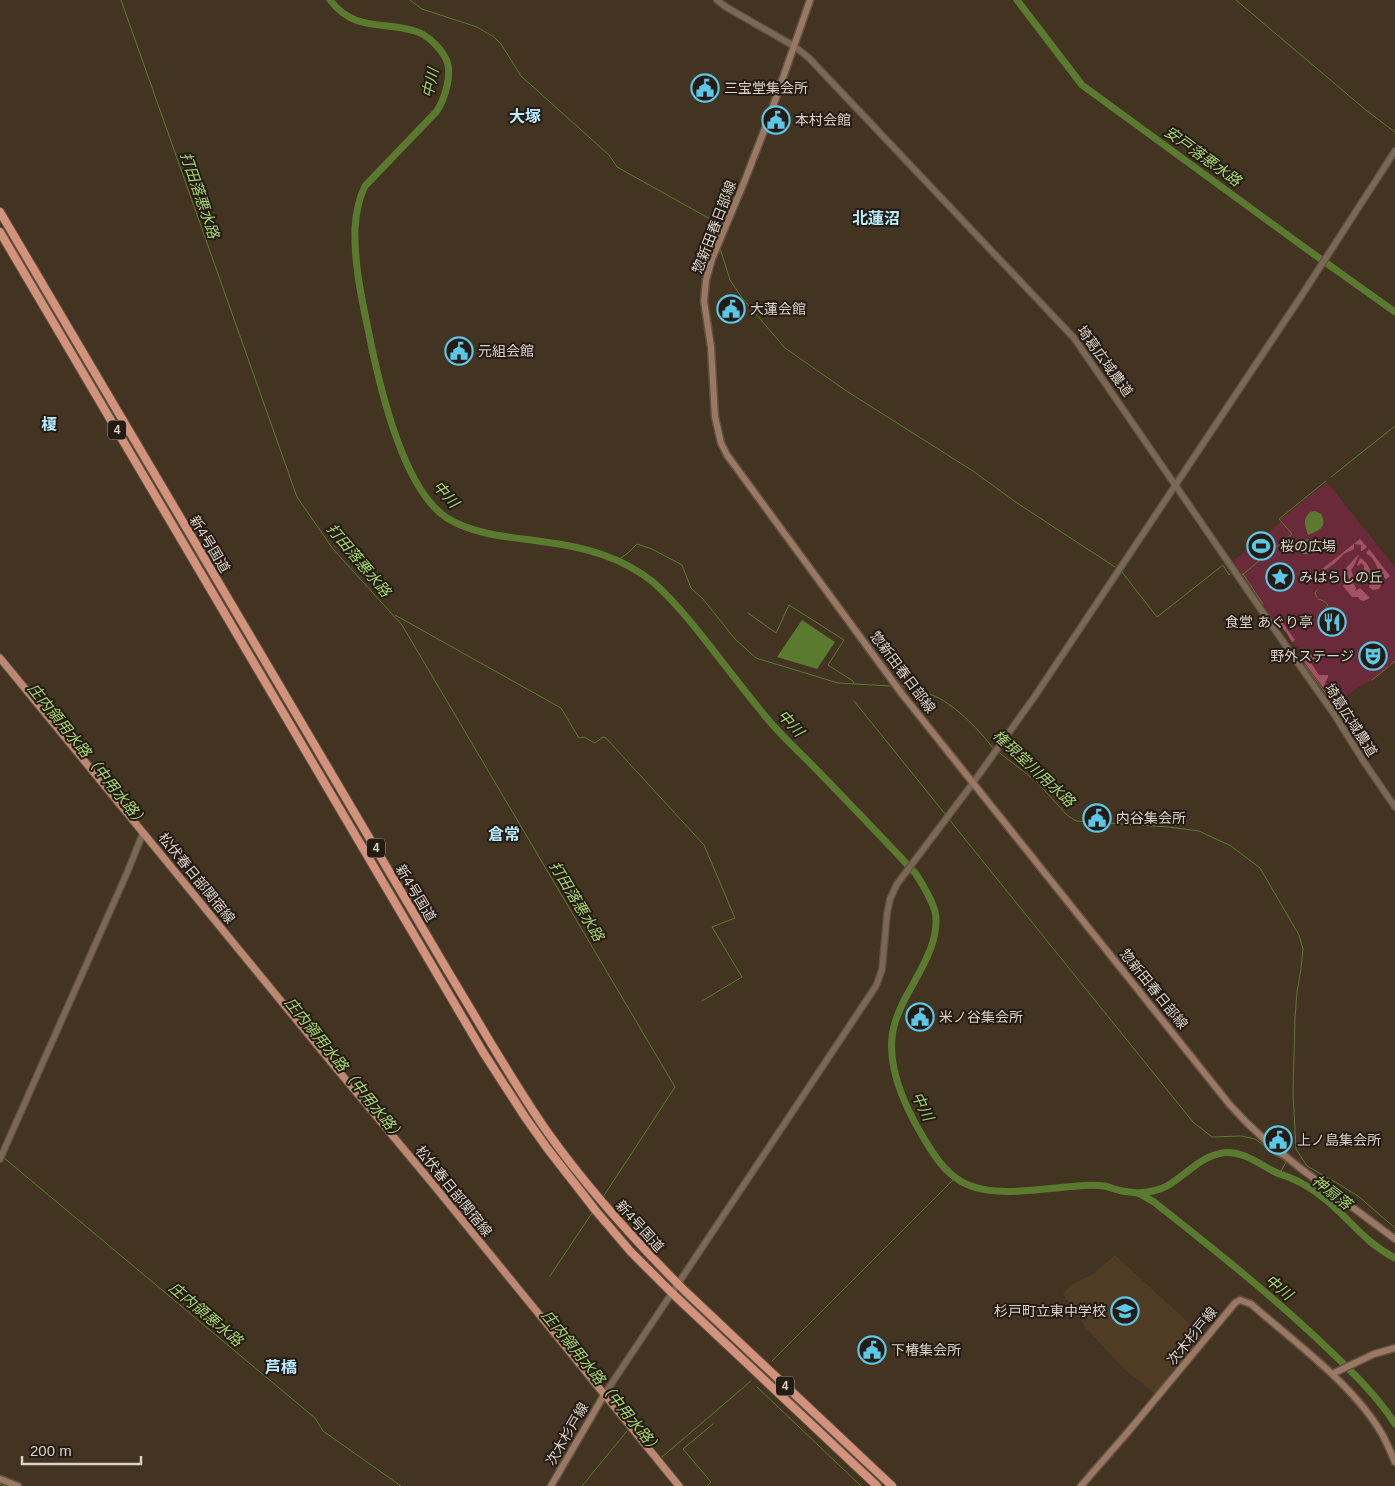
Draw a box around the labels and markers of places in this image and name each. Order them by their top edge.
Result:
public building icon: 三宝堂集会所 [690,73,720,103]
place label: 三宝堂集会所 [724,80,808,96]
public building icon: 本村会館 [761,105,791,135]
place label: 本村会館 [795,112,851,128]
public building icon: 大蓮会館 [716,294,746,324]
place label: 大蓮会館 [750,301,806,317]
public building icon: 元組会館 [444,336,474,366]
place label: 元組会館 [478,343,534,359]
sports icon: 桜の広場 [1246,531,1276,561]
place label: 桜の広場 [1280,538,1336,554]
place icon: みはらしの丘 [1265,562,1295,592]
place label: みはらしの丘 [1299,569,1383,585]
restaurant icon: 食堂 あぐり亭 [1317,607,1347,637]
place label: 食堂 あぐり亭 [1225,614,1313,630]
theatre icon: 野外ステージ [1358,641,1388,671]
place label: 野外ステージ [1270,648,1354,664]
public building icon: 内谷集会所 [1082,803,1112,833]
place label: 内谷集会所 [1116,810,1186,826]
public building icon: 米ノ谷集会所 [905,1002,935,1032]
place label: 米ノ谷集会所 [939,1009,1023,1025]
public building icon: 上ノ島集会所 [1263,1125,1293,1155]
place label: 上ノ島集会所 [1297,1132,1381,1148]
school or university icon: 杉戸町立東中学校 [1110,1296,1140,1326]
place label: 杉戸町立東中学校 [994,1303,1106,1319]
public building icon: 下椿集会所 [857,1335,887,1365]
place label: 下椿集会所 [891,1342,961,1358]

